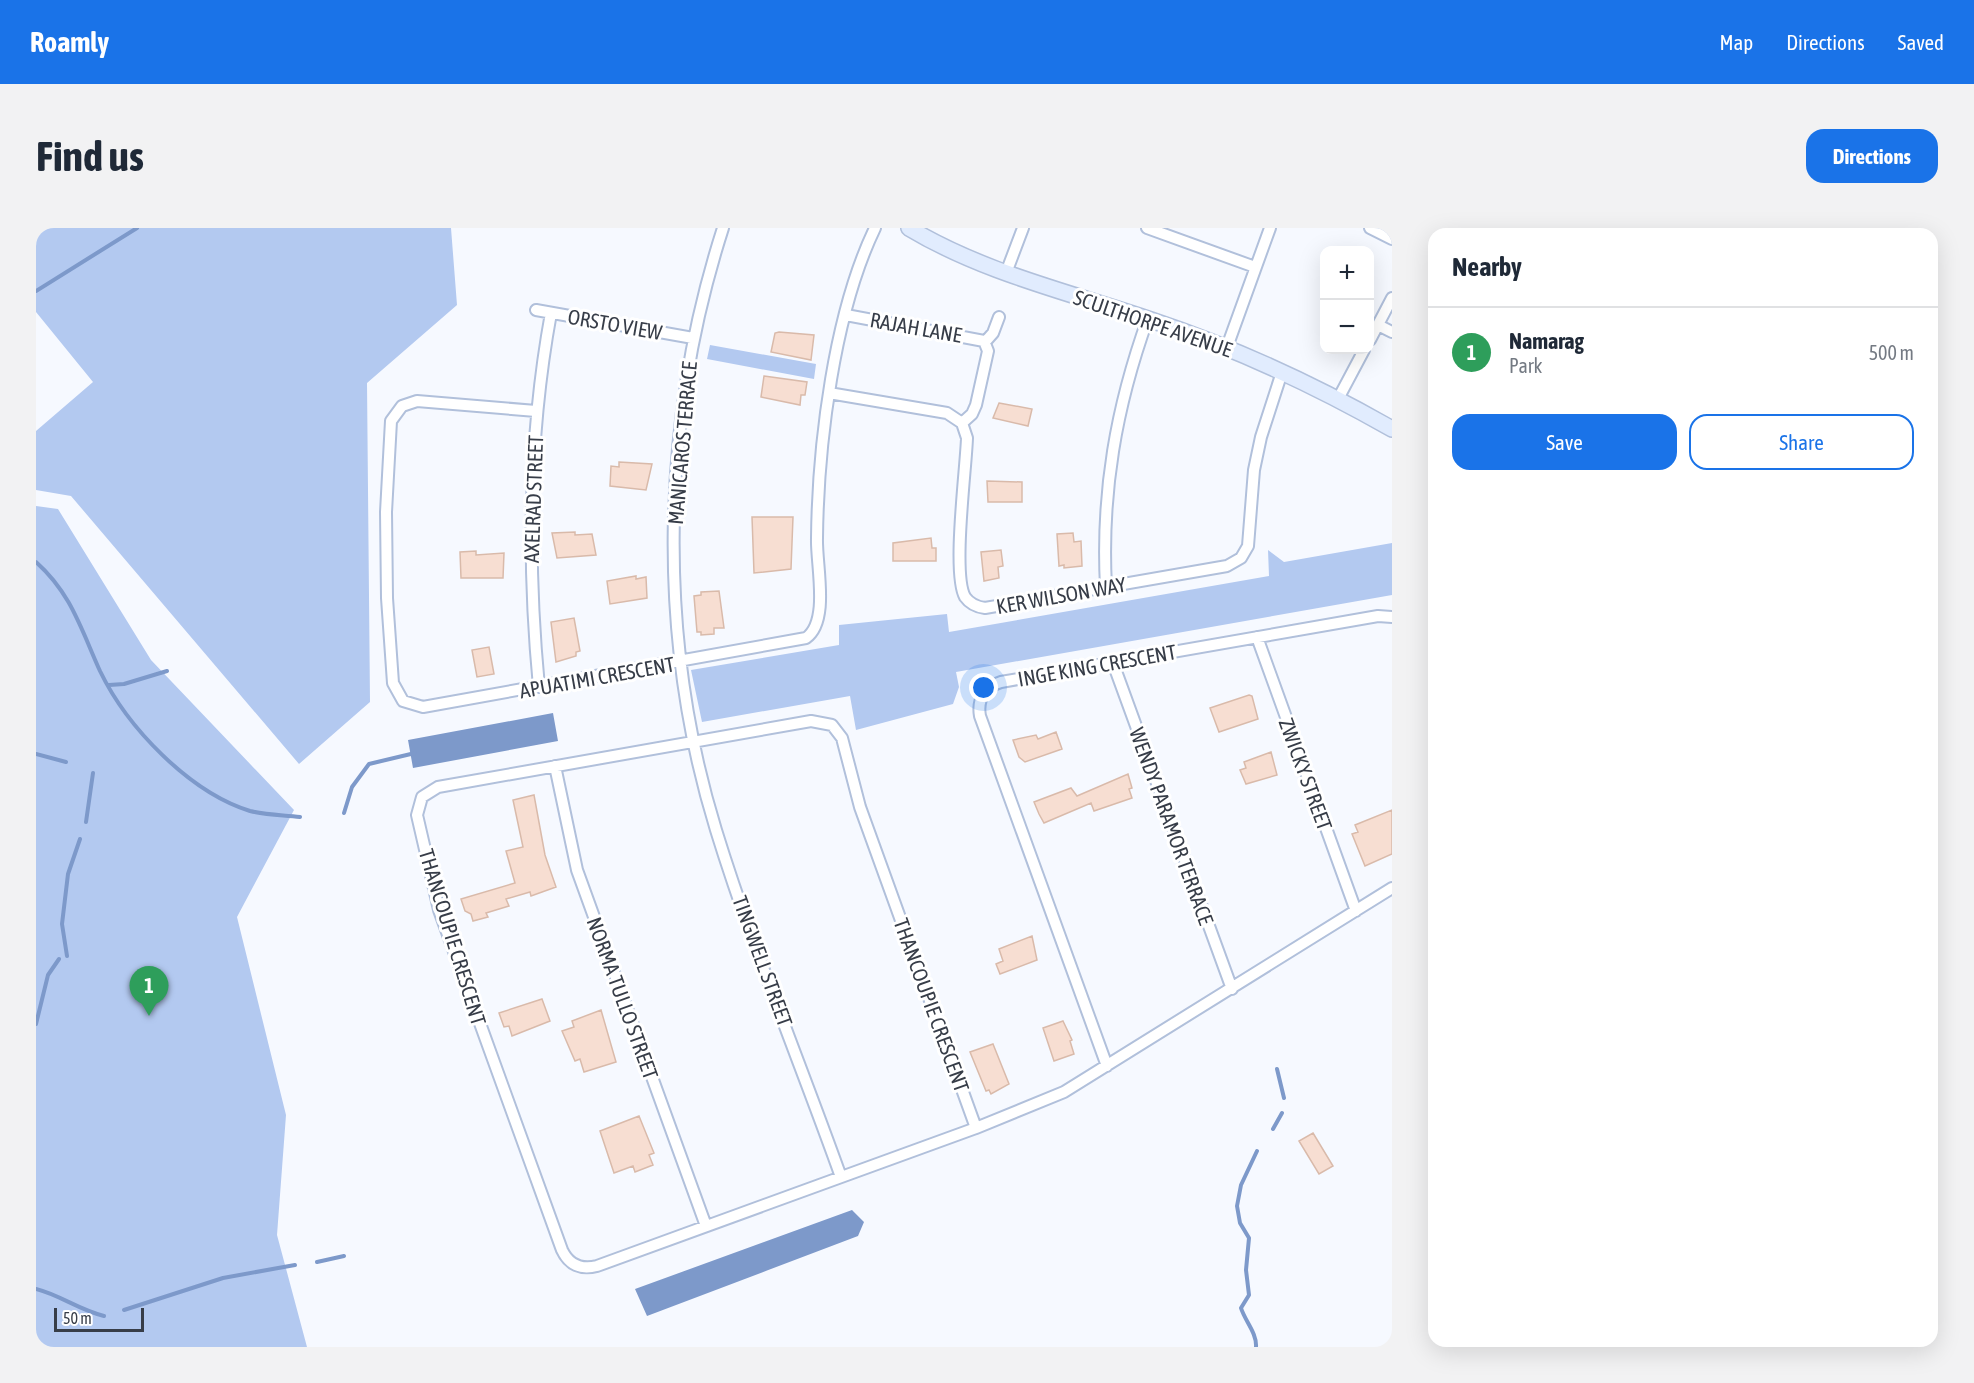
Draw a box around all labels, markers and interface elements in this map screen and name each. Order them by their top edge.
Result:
text: Roamly [30,26,109,58]
text: Map [1719,30,1753,54]
text: Directions [1786,30,1865,54]
text: Saved [1898,30,1944,54]
button: Directions [1806,129,1938,183]
text: Find us [36,132,144,180]
map controls [1320,246,1374,354]
button: + [1320,246,1374,300]
text: Nearby [1452,252,1522,282]
street label: SCULTHORPE AVENUE [1071,285,1235,361]
button: − [1320,300,1374,354]
street label: ORSTO VIEW [566,304,665,344]
street label: RAJAH LANE [868,307,964,347]
text: Namarag [1509,328,1584,354]
text: 1 [1467,341,1476,364]
text: 500 m [1869,341,1914,364]
text: Park [1509,354,1542,377]
street label: MANICAROS TERRACE [663,360,701,526]
button: Save [1452,414,1677,470]
button: Share [1689,414,1914,470]
street label: AXELRAD STREET [519,435,547,563]
street label: KER WILSON WAY [994,572,1128,618]
street label: INGE KING CRESCENT [1016,639,1178,691]
street label: APUATIMI CRESCENT [518,652,676,702]
your location [969,673,998,702]
street label: ZWICKY STREET [1275,715,1337,833]
street label: WENDY PARAMOR TERRACE [1125,724,1219,928]
street label: THANCOUPIE CRESCENT [415,846,491,1028]
street label: TINGWELL STREET [728,893,798,1029]
street label: NORMA TULLO STREET [583,914,663,1082]
street label: THANCOUPIE CRESCENT [889,915,975,1095]
pin: 1 [130,966,168,1016]
scale bar [54,1305,144,1332]
text: 50 m [63,1309,92,1327]

